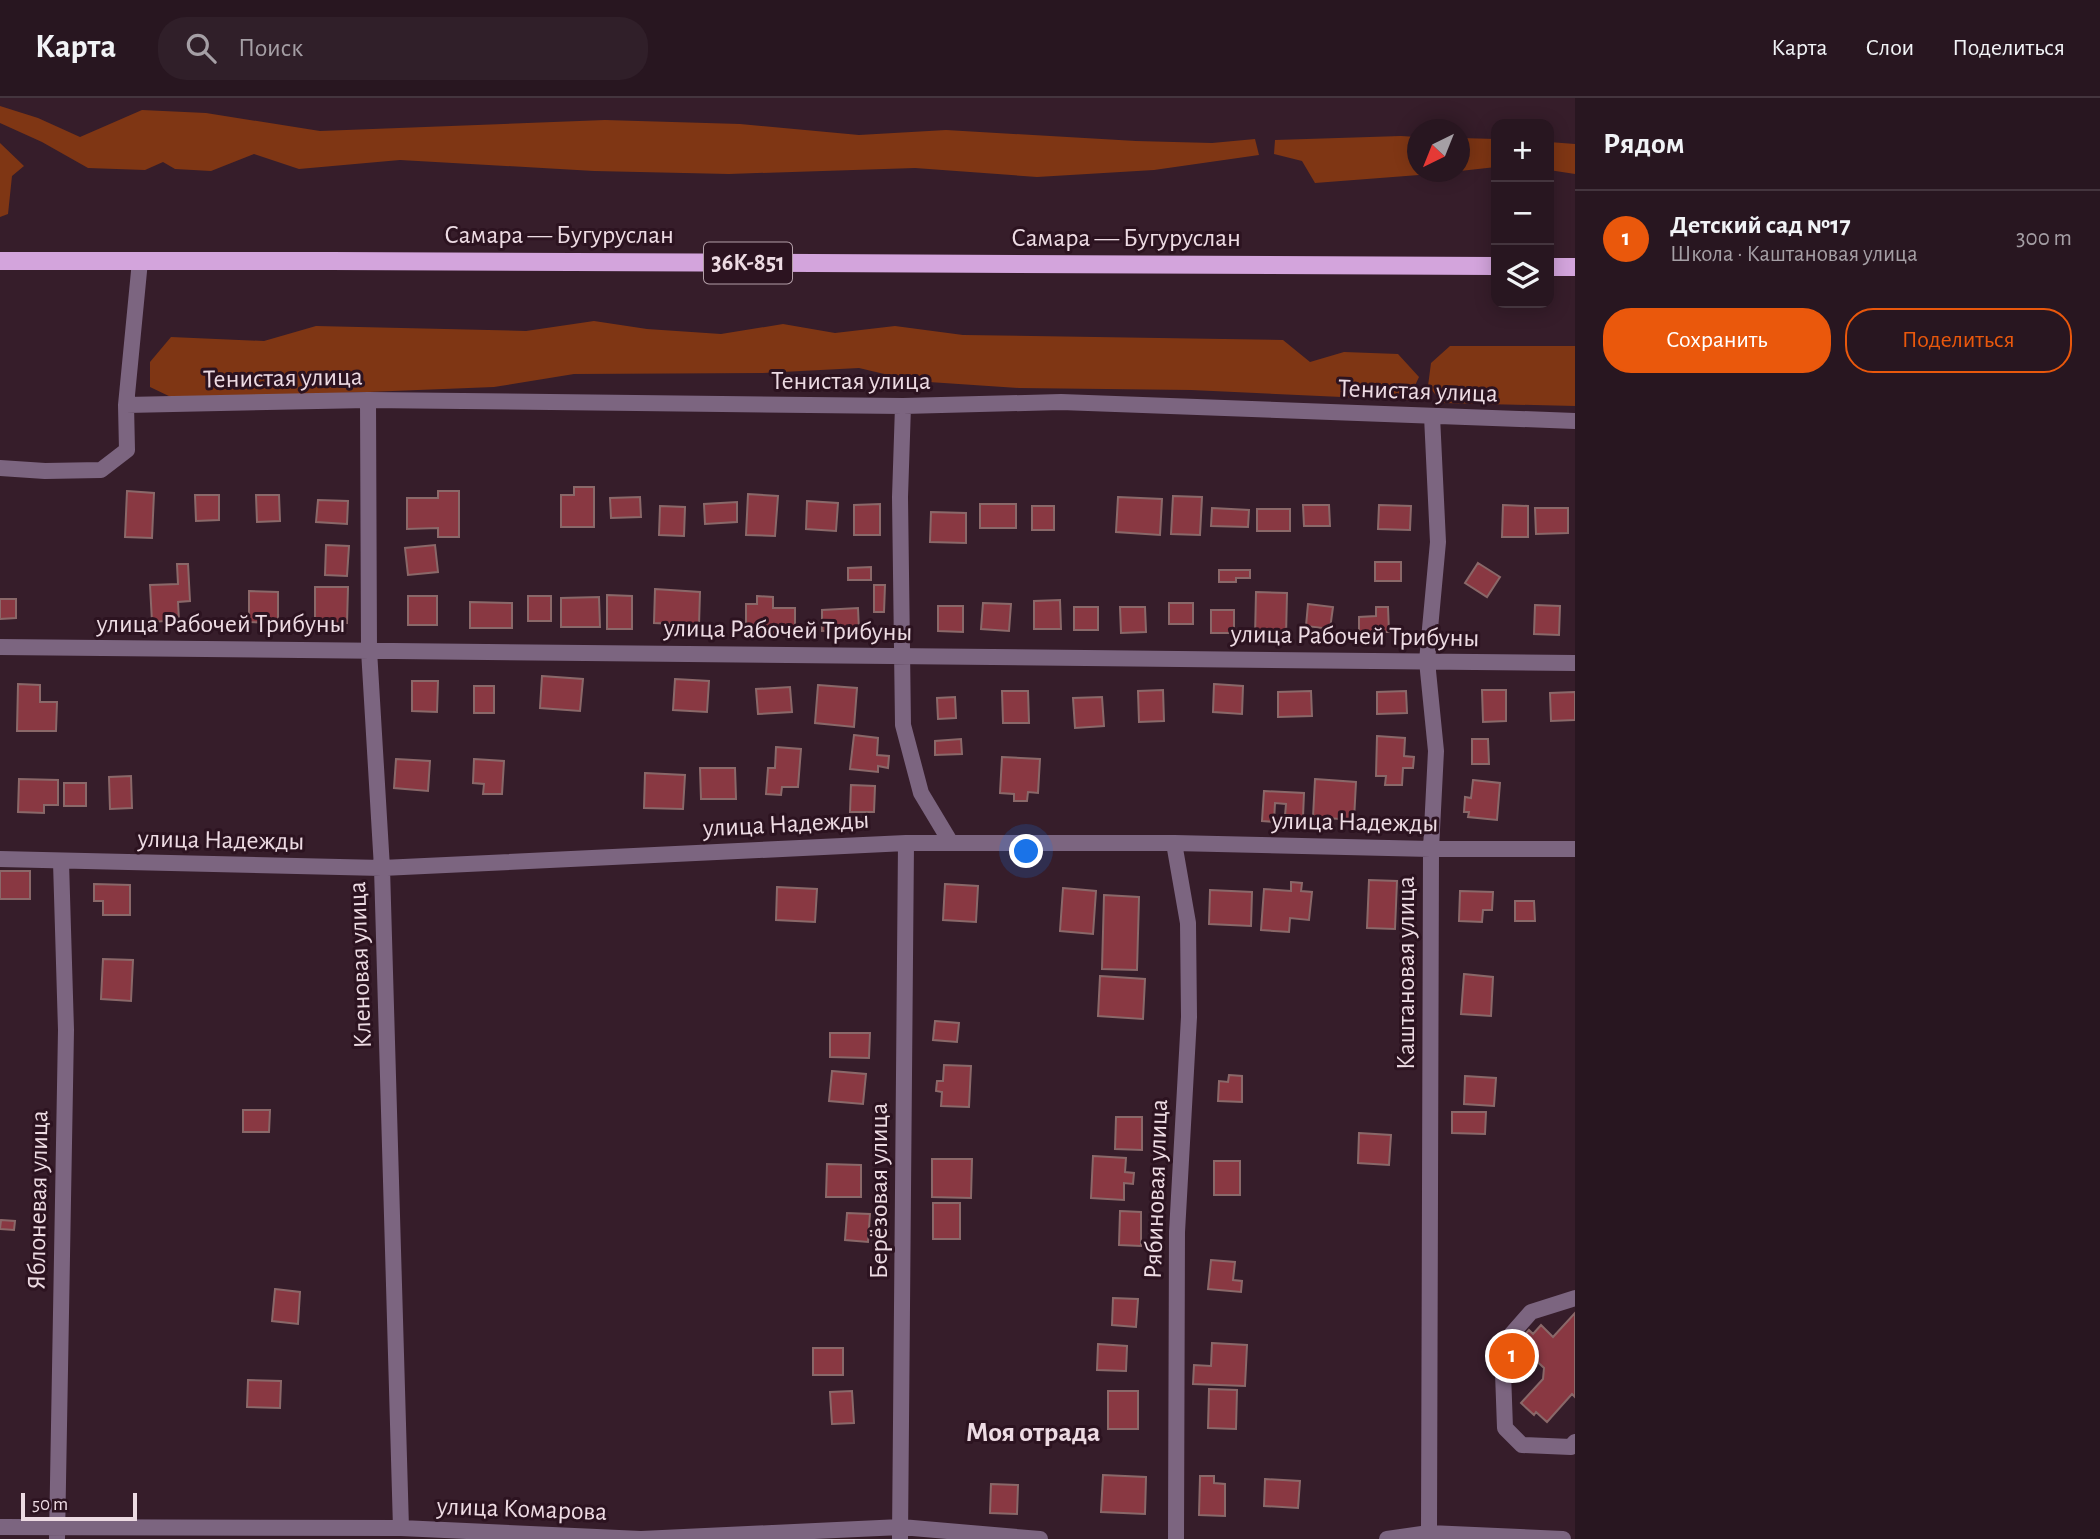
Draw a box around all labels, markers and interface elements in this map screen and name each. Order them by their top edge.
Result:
search box [158,17,648,80]
icon: search [182,29,220,67]
text: Карта [35,31,116,64]
text: Поиск [238,35,303,61]
text: Карта [1771,36,1827,60]
text: Слои [1865,36,1914,60]
text: Поделиться [1952,36,2065,60]
north arrow [1407,119,1470,182]
map controls [1491,119,1554,308]
button: + [1491,119,1554,182]
text: Рядом [1603,129,1685,159]
button: − [1491,182,1554,245]
text: Детский сад №17 [1670,212,1851,238]
street label: Самара — Бугуруслан [444,222,674,248]
street label: Самара — Бугуруслан [1011,225,1241,251]
text: 1 [1622,227,1630,250]
text: 300 m [2016,227,2072,250]
road number: 36К-851 [704,243,792,284]
text: Школа · Каштановая улица [1670,243,1918,266]
button: layers [1491,245,1554,308]
button: Сохранить [1603,308,1831,373]
button: Поделиться [1845,308,2072,373]
street label: Тенистая улица [203,364,363,392]
street label: Тенистая улица [771,368,931,394]
street label: Тенистая улица [1338,375,1498,407]
street label: улица Рабочей Трибуны [96,611,345,637]
street label: улица Рабочей Трибуны [662,615,913,645]
street label: улица Рабочей Трибуны [1229,621,1480,651]
street label: улица Надежды [701,807,870,841]
street label: улица Надежды [1270,808,1439,836]
street label: улица Надежды [136,826,305,854]
your location [1009,834,1043,868]
street label: Каштановая улица [1393,876,1419,1070]
street label: Кленовая улица [344,881,376,1049]
street label: Рябиновая улица [1140,1099,1172,1279]
street label: Берёзовая улица [866,1103,892,1279]
street label: Яблоневая улица [23,1110,53,1290]
pin: 1 [1489,1330,1535,1382]
district label: Моя отрада [966,1419,1100,1447]
scale bar [21,1490,136,1522]
street label: улица Комарова [435,1493,608,1525]
text: 50 m [32,1495,68,1514]

